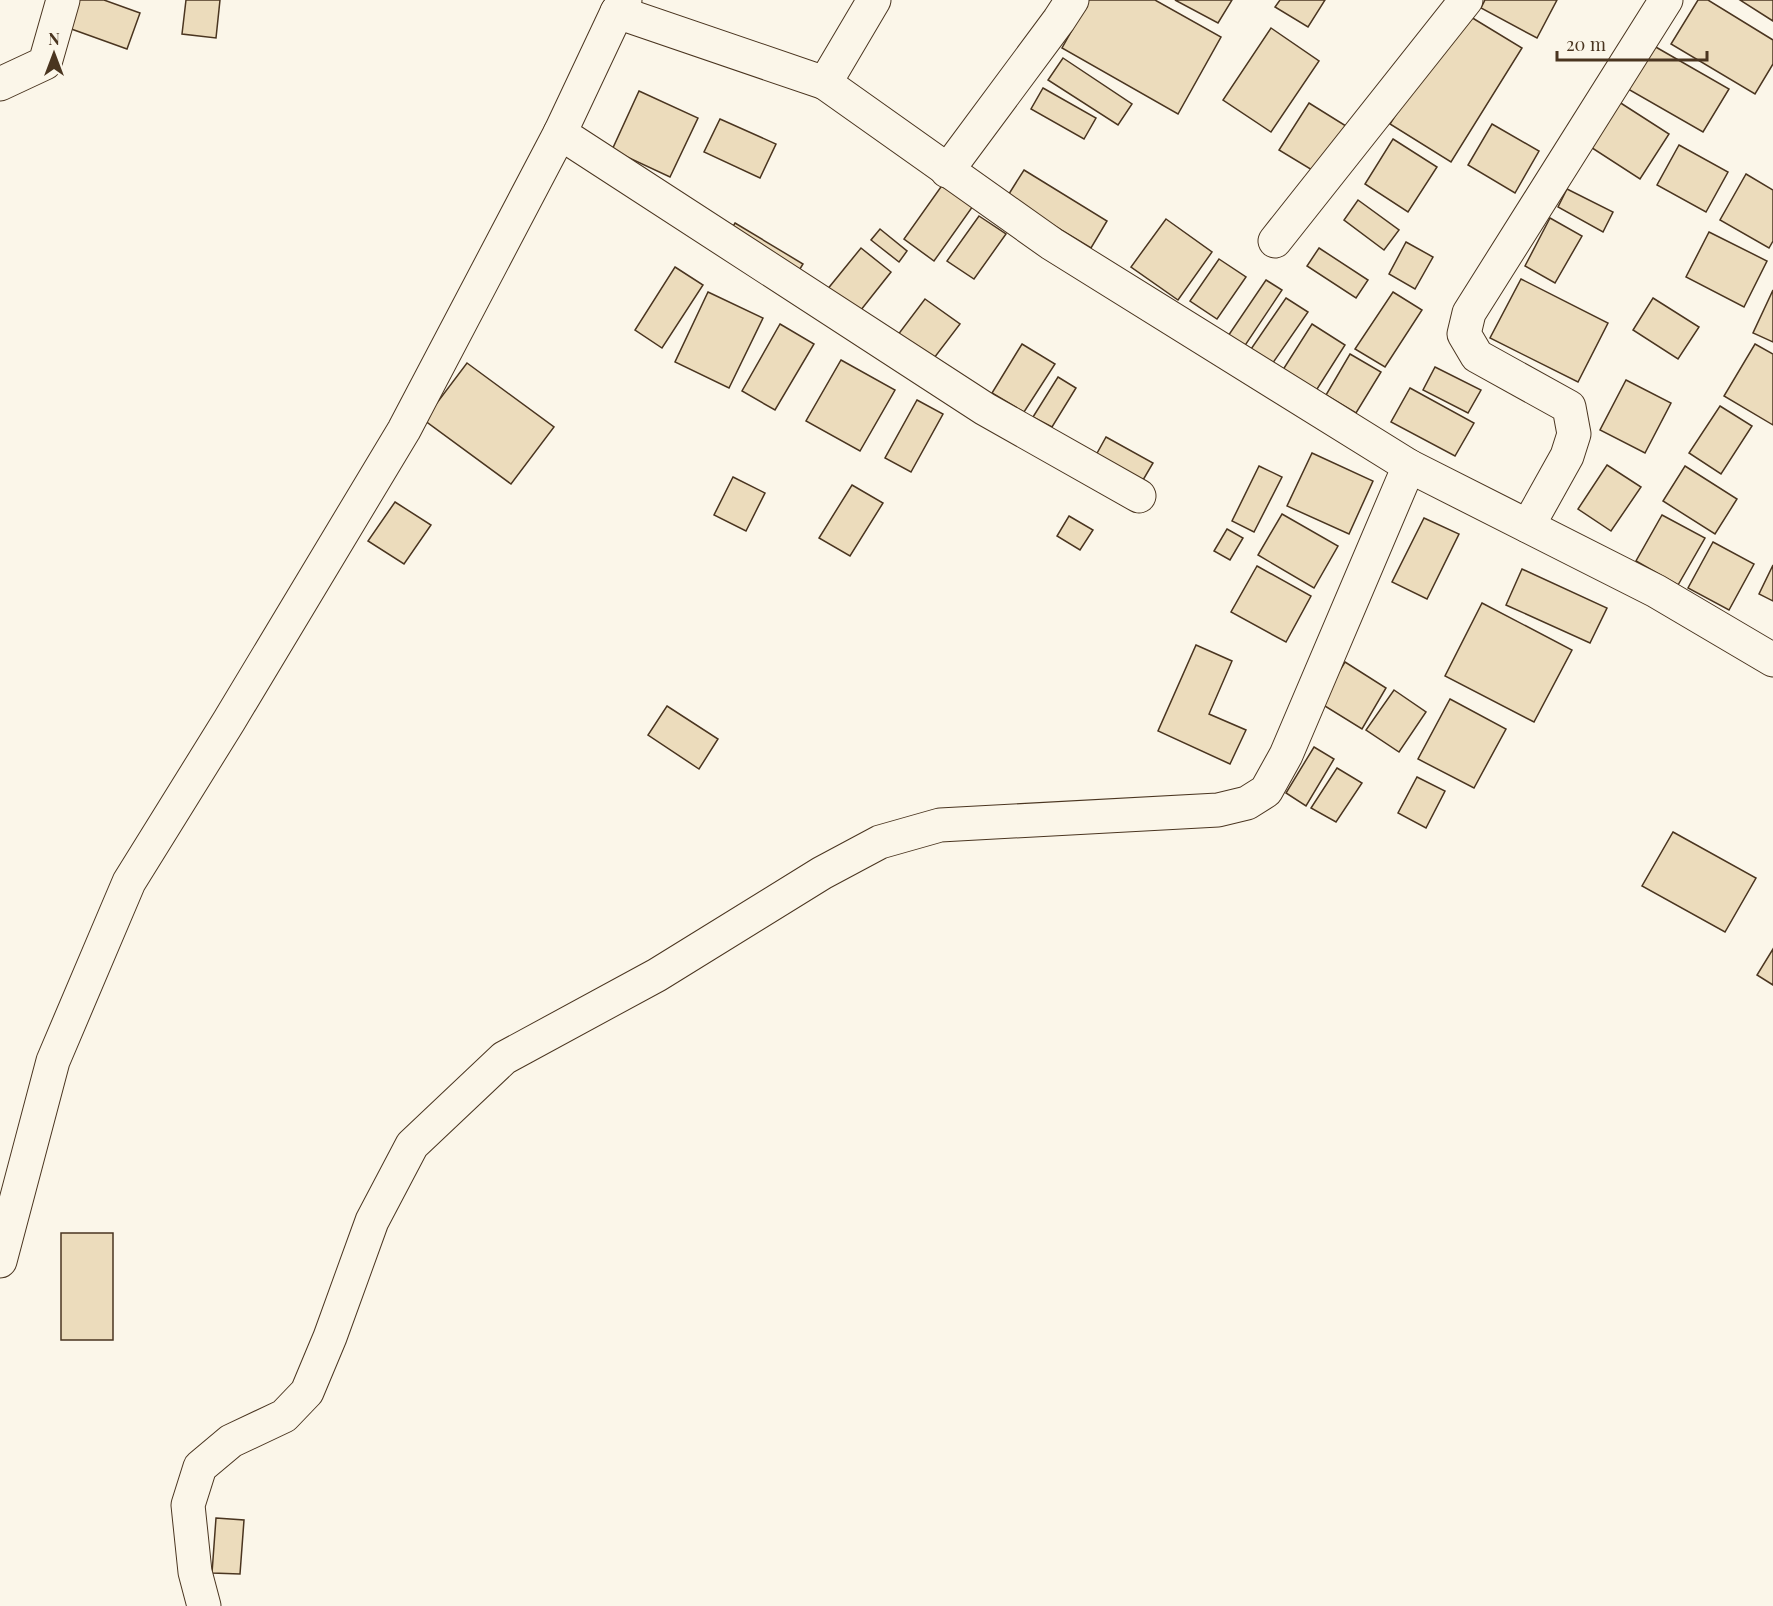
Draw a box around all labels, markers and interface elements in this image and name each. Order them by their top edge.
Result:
north arrow [24,24,84,84]
scale bar [1557,24,1707,62]
text: N [48,28,60,49]
text: 20 m [1566,32,1606,56]

